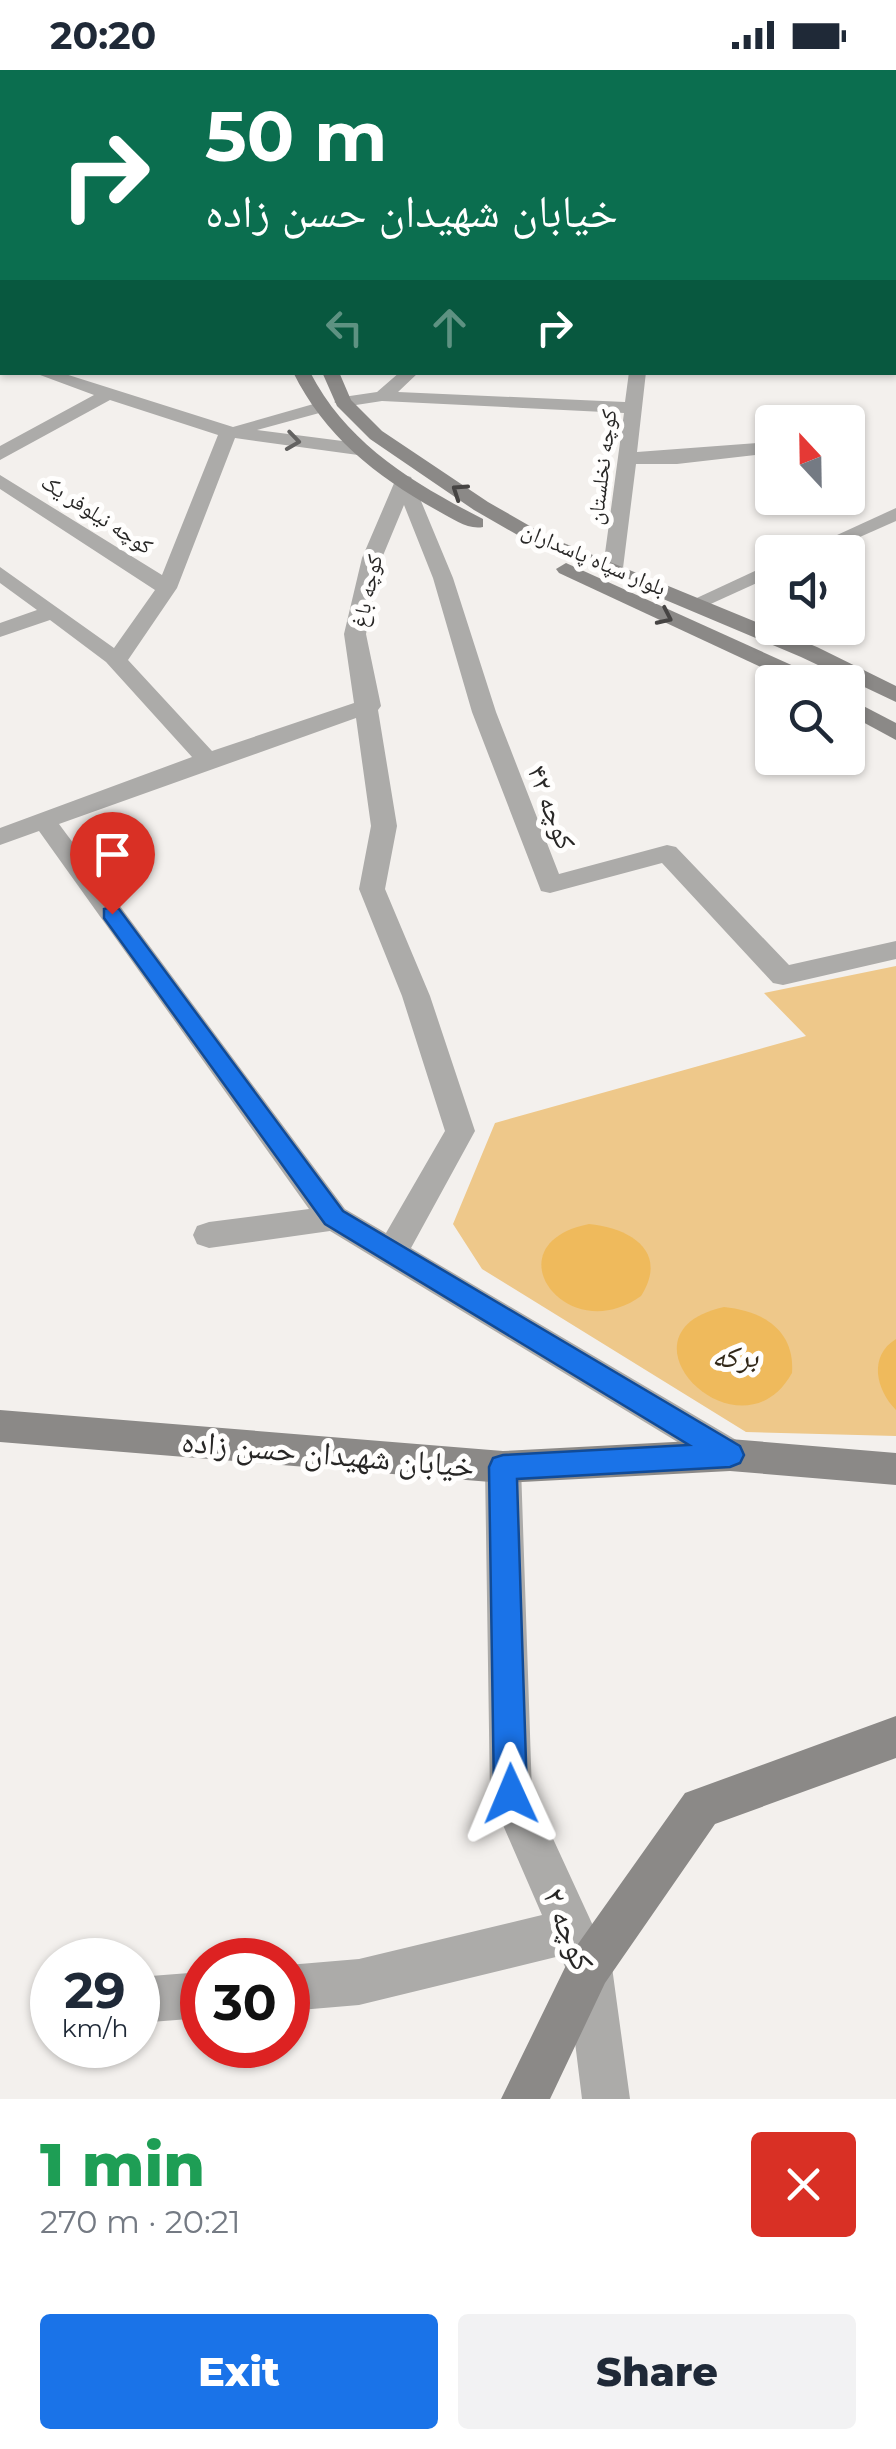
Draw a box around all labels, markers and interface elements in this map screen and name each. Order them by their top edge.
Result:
text: 20:20 [50,12,156,59]
text: 50 m [205,93,387,179]
icon: right [40,110,170,240]
text: خیابان شهیدان حسن زاده [205,183,618,238]
icon: left [317,300,372,355]
icon: ahead [422,300,477,355]
icon: right [527,300,582,355]
north arrow [755,405,865,515]
map controls [755,405,865,775]
street label: کوچه نخلستان [582,408,622,526]
one-way arrow [285,429,301,450]
street label: کوچه نیلوفر یک [36,468,158,560]
one-way arrow [452,485,470,504]
street label: بلوار سپاه پاسداران [518,517,670,602]
button: sound [755,535,865,645]
street label: کوچه باغ [346,552,388,630]
one-way arrow [654,604,672,624]
button: search [755,665,865,775]
street label: کوچه ۴۲ [520,760,584,854]
pin [70,812,155,915]
icon: arrive [85,827,140,882]
water label: برکه [712,1338,759,1375]
street label: خیابان شهیدان حسن زاده [180,1421,476,1486]
position arrow [459,1742,563,1846]
street label: کوچه ۲ [535,1882,603,1976]
speed limit sign: 30 [180,1938,310,2068]
text: 29 [64,1960,126,2021]
text: km/h [62,2013,128,2043]
text: 1 min [40,2128,205,2201]
button: close [751,2132,856,2237]
text: 270 m · 20:21 [40,2202,240,2241]
button: Exit [40,2314,438,2429]
button: Share [458,2314,856,2429]

